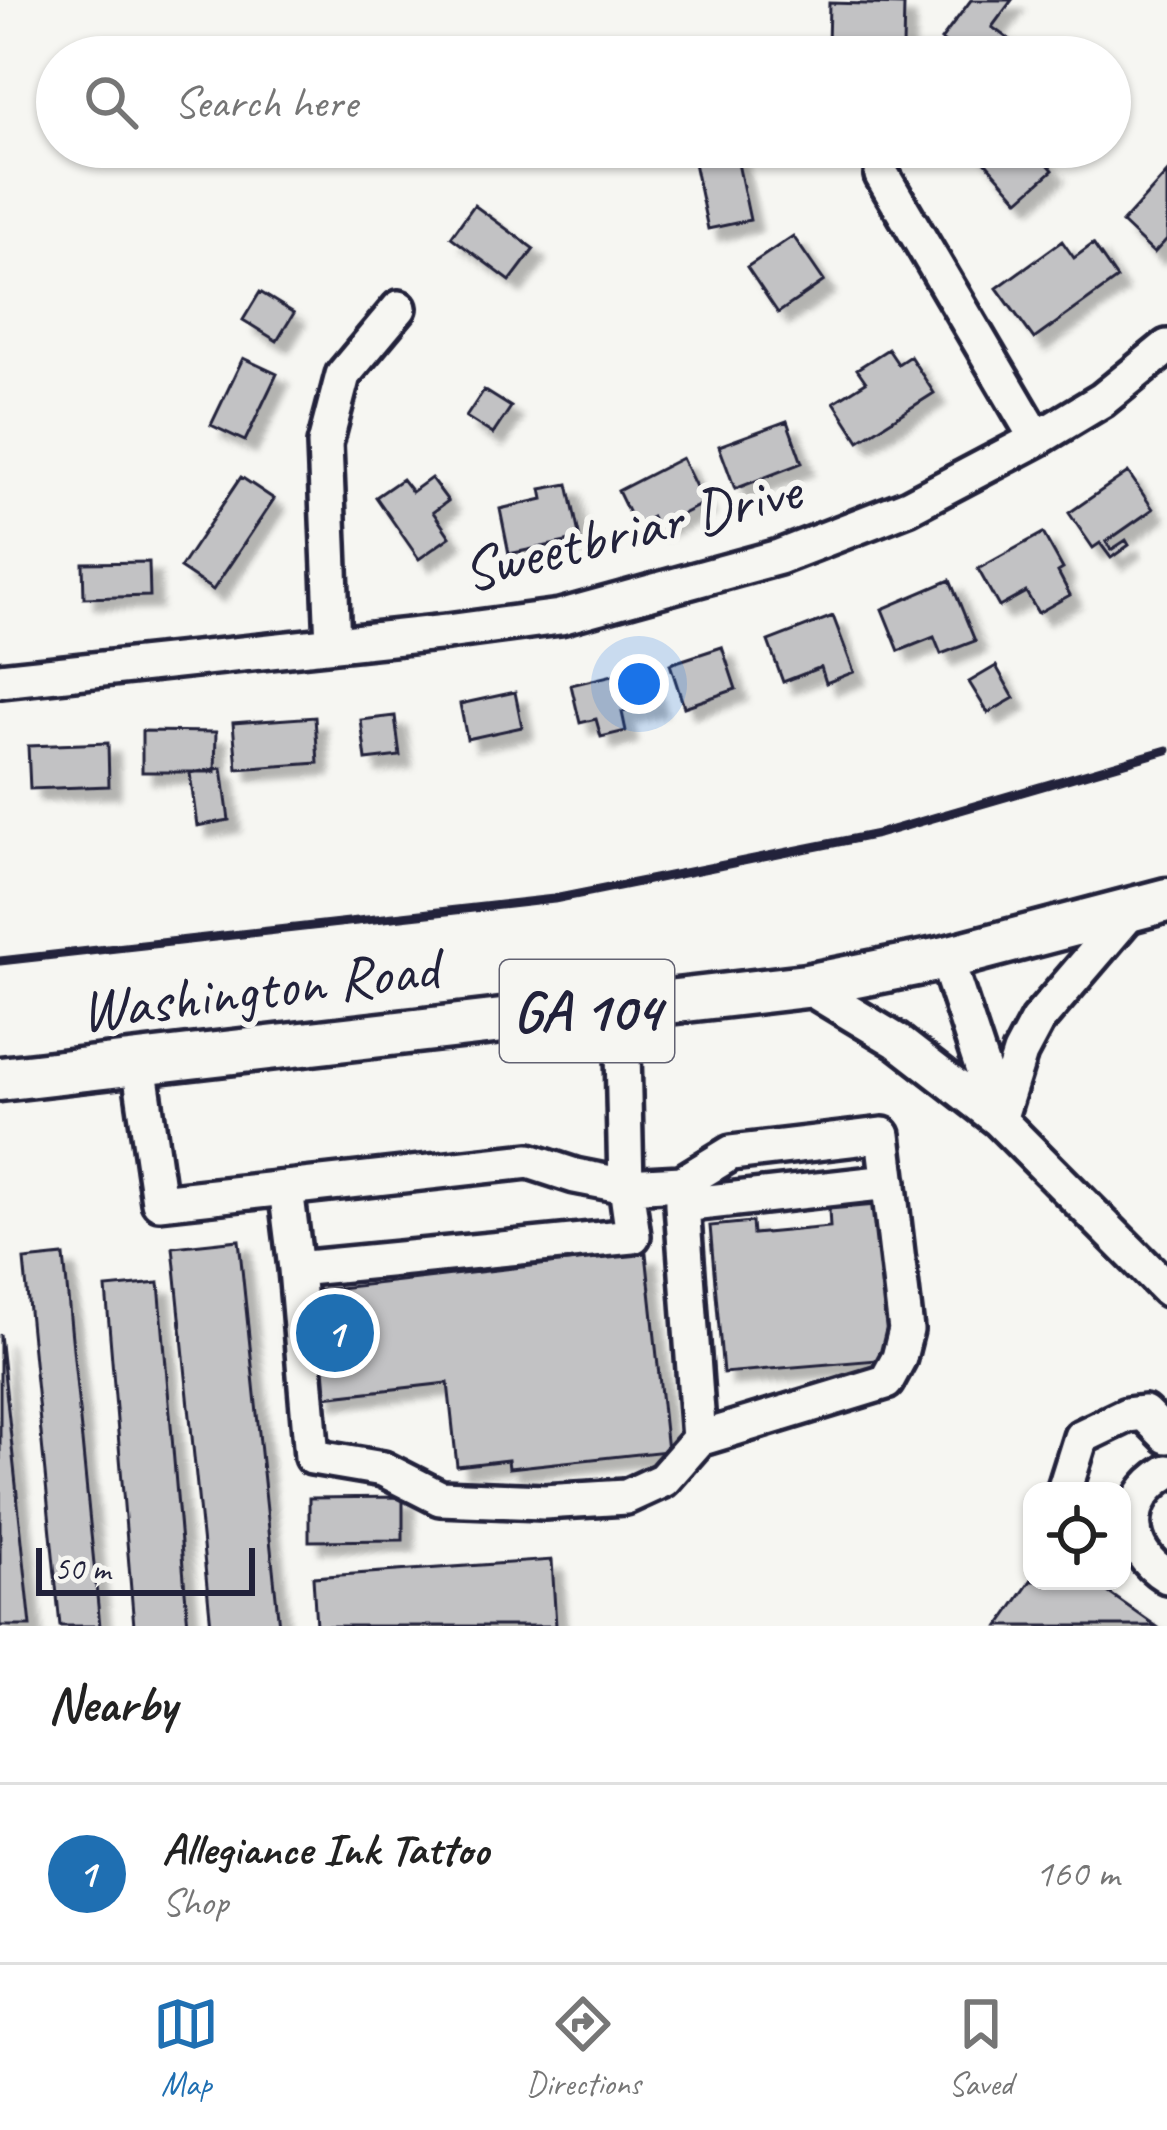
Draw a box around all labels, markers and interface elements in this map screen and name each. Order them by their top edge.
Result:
search box [36,36,1131,168]
icon: search [78,69,144,135]
text: Search here [174,74,357,131]
street label: Sweetbriar Drive [454,451,811,609]
your location [609,654,669,714]
street label: Washington Road [76,928,450,1049]
road number: GA 104 [500,960,674,1062]
pin: 1 [296,1288,374,1378]
map controls [1023,1482,1131,1590]
button: locate [1023,1482,1131,1590]
scale bar [36,1542,255,1595]
text: 50 m [54,1548,110,1590]
text: Nearby [48,1672,176,1736]
text: Allegiance Ink Tattoo [162,1821,489,1878]
text: 1 [78,1849,96,1898]
text: 160 m [1035,1849,1119,1898]
text: Shop [162,1878,228,1927]
tab: Map [153,1991,219,2105]
tab: Directions [526,1991,641,2105]
tab: Saved [948,1991,1014,2105]

